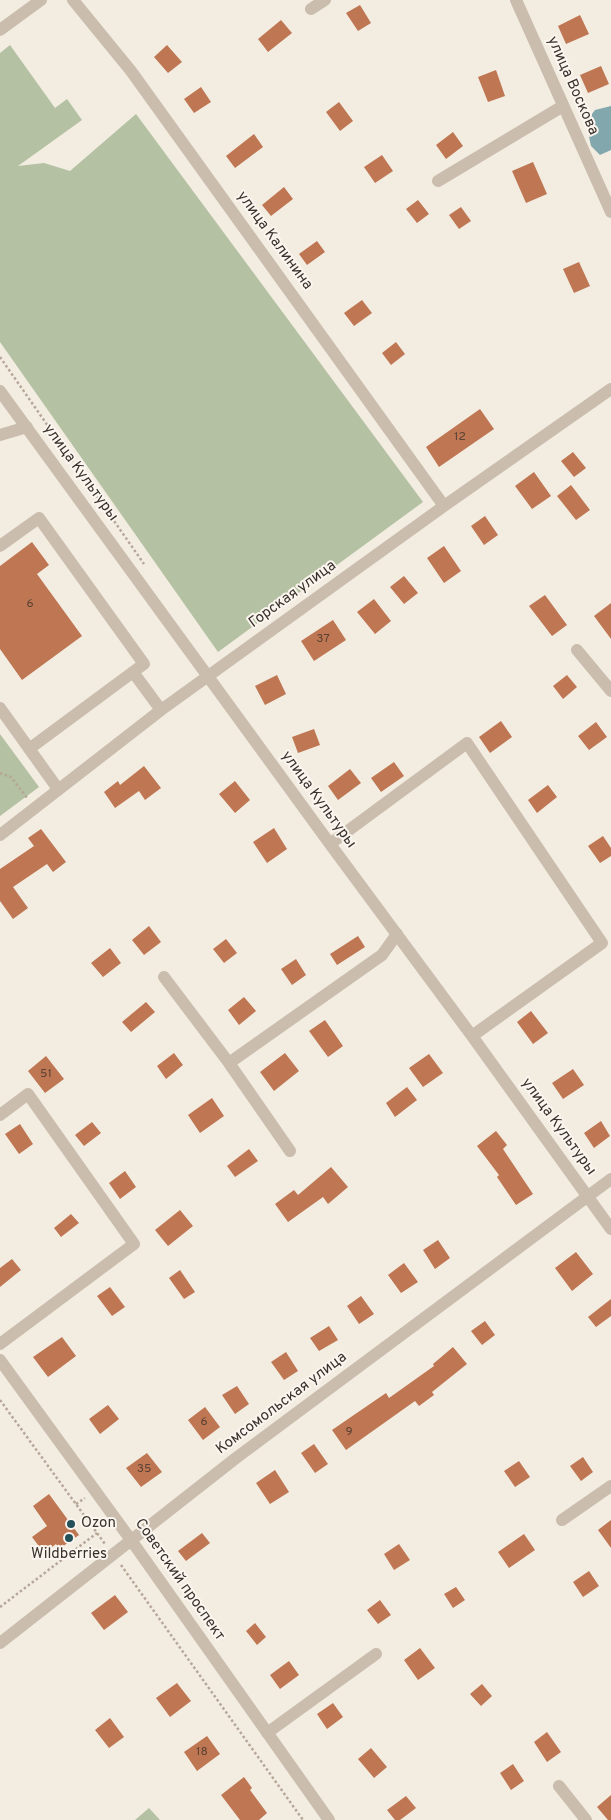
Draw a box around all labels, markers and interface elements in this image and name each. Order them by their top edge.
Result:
street label: улица Воскова [542,34,602,138]
street label: улица Калинина [232,188,316,294]
street label: улица Культуры [39,421,121,525]
house number: 12 [454,431,466,445]
street label: Горская улица [246,557,340,633]
house number: 6 [26,598,34,612]
house number: 37 [316,633,330,647]
street label: улица Культуры [277,748,359,852]
house number: 51 [40,1068,52,1082]
street label: улица Культуры [517,1075,599,1179]
street label: Комсомольская улица [213,1349,351,1459]
house number: 6 [200,1416,208,1430]
house number: 9 [345,1426,353,1440]
house number: 35 [137,1463,151,1477]
place label: Ozon [81,1515,116,1533]
street label: Советский проспект [130,1516,228,1644]
marker: Ozon [65,1518,77,1530]
marker: Wildberries [63,1532,75,1544]
place label: Wildberries [31,1546,107,1564]
house number: 18 [196,1746,208,1760]

